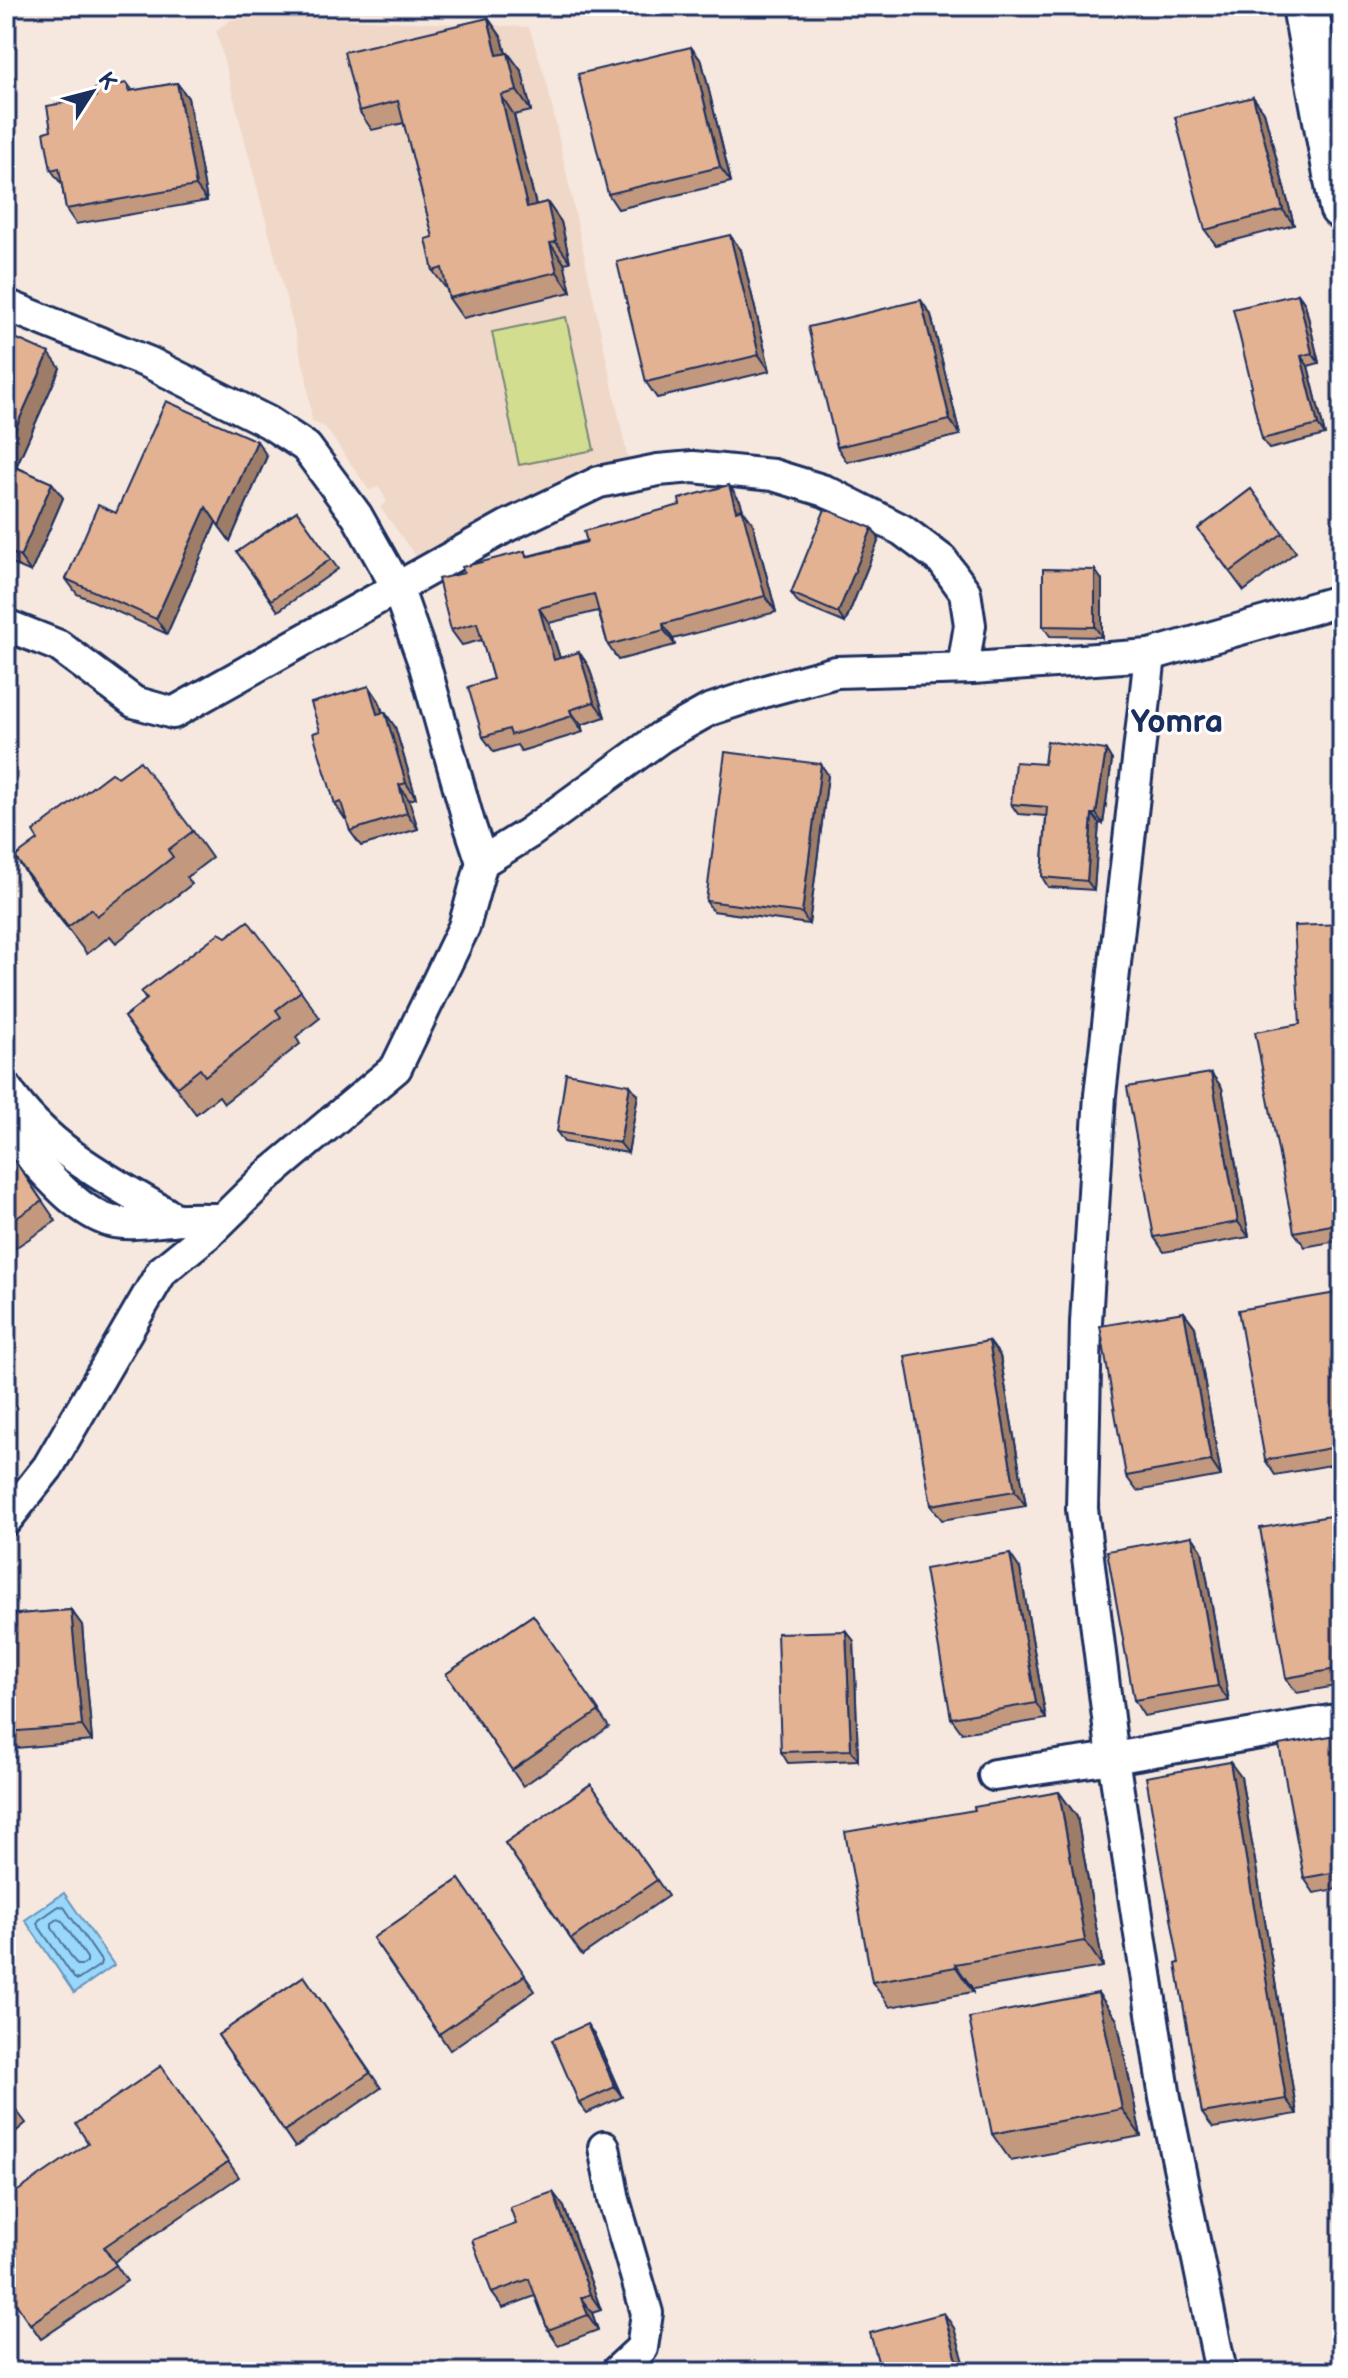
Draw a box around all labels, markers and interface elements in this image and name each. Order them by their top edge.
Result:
north arrow [52,52,132,132]
text: K [92,67,122,95]
district label: Yomra [1131,703,1223,742]

